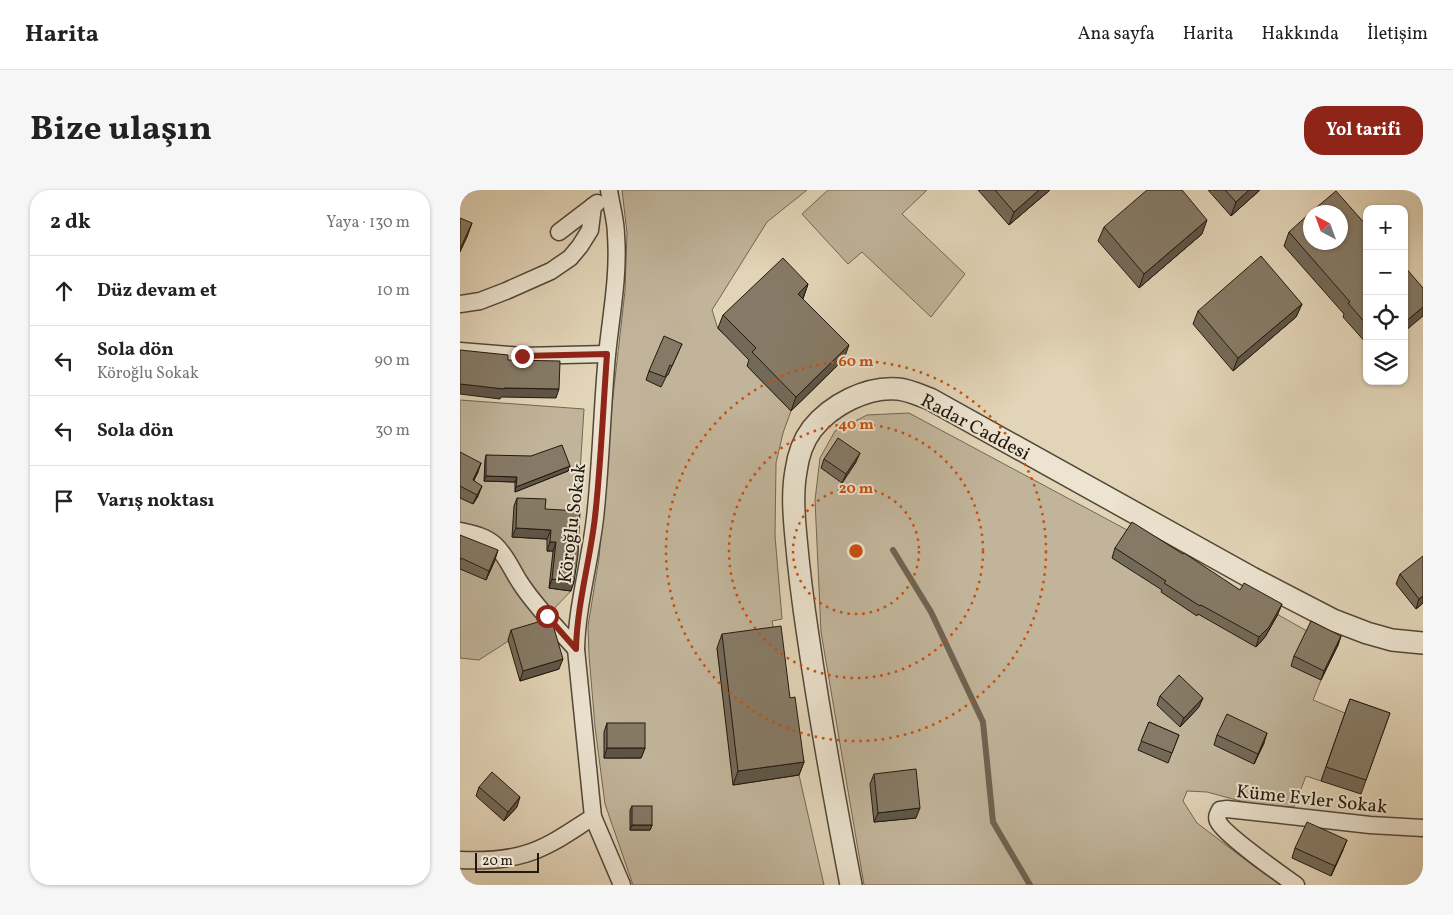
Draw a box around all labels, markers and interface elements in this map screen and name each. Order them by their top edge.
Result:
text: Harita [25,18,99,52]
text: Ana sayfa [1078,22,1155,47]
text: Harita [1183,22,1234,47]
text: Hakkında [1262,22,1339,47]
text: İletişim [1367,22,1428,47]
text: Bize ulaşın [30,106,212,154]
button: Yol tarifi [1304,106,1423,155]
north arrow [1303,205,1348,250]
map controls [1363,205,1408,385]
button: + [1363,205,1408,250]
text: 2 dk [50,208,91,237]
text: Yaya · 130 m [326,212,410,234]
button: − [1363,250,1408,295]
icon: ahead [50,277,78,305]
text: Düz devam et [97,278,217,304]
text: 10 m [377,280,410,302]
button: locate [1363,295,1408,340]
text: Sola dön [97,337,174,363]
button: layers [1363,340,1408,385]
route end [511,345,534,368]
icon: left [50,347,78,375]
text: 90 m [374,350,410,372]
text: 60 m [839,352,874,373]
text: Köroğlu Sokak [97,363,199,385]
street label: Radar Caddesi [916,388,1035,468]
text: 40 m [838,415,874,436]
icon: left [50,417,78,445]
text: Sola dön [97,418,174,444]
text: 30 m [375,420,410,442]
street label: Köroğlu Sokak [553,462,593,585]
text: 20 m [839,479,874,500]
icon: arrive [50,487,78,515]
text: Varış noktası [97,488,214,514]
centre of rings [847,542,865,560]
route start [536,605,559,628]
street label: Küme Evler Sokak [1235,779,1389,821]
scale bar [475,850,539,873]
text: 20 m [482,852,513,871]

